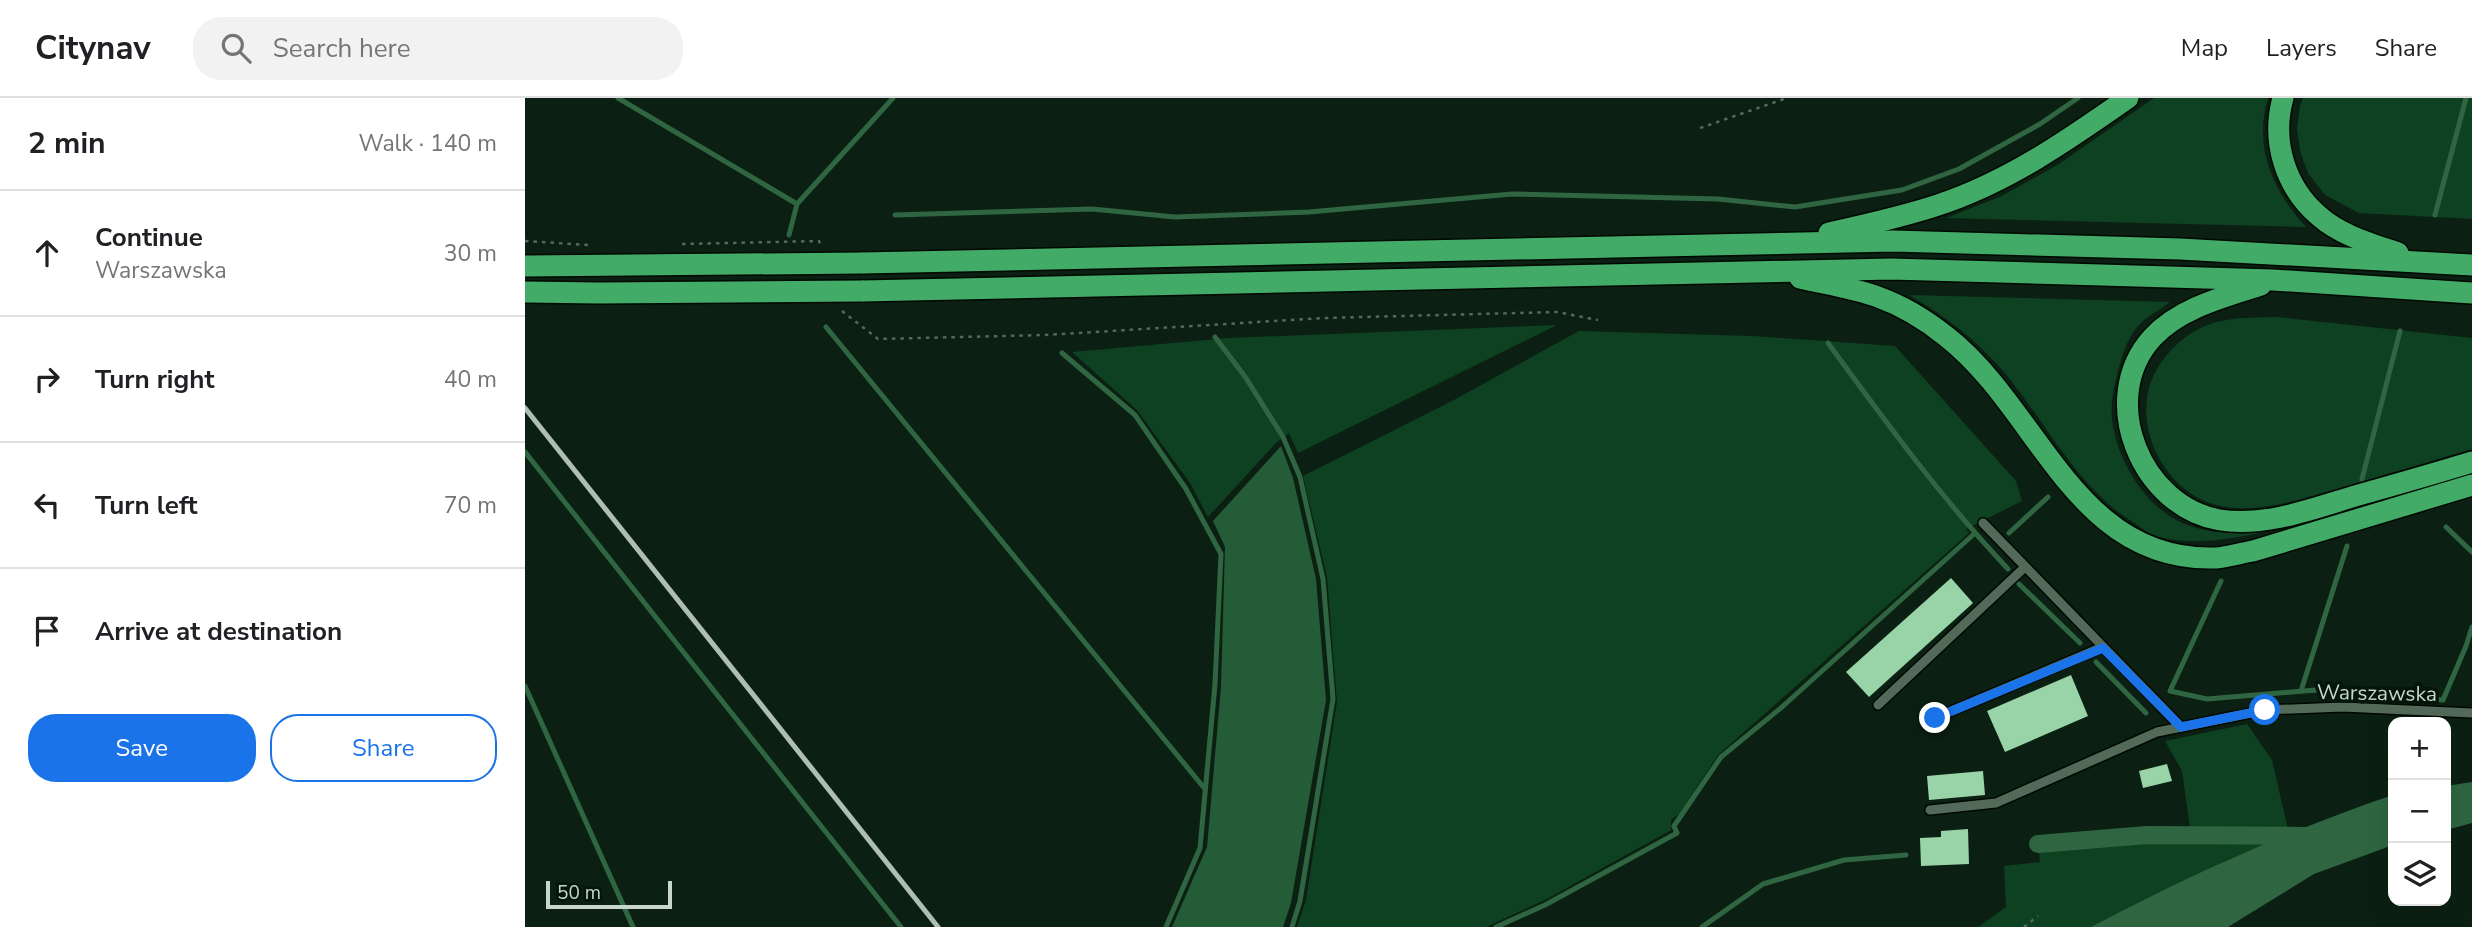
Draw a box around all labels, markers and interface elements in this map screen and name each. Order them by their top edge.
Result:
search box [193,17,683,80]
text: Citynav [35,26,151,71]
icon: search [217,29,255,67]
text: Search here [273,31,411,66]
text: Map [2181,32,2228,64]
text: Layers [2266,32,2337,64]
text: Share [2375,32,2437,64]
text: 2 min [28,123,106,164]
text: Walk · 140 m [358,128,497,159]
text: Continue [95,220,203,255]
icon: ahead [28,234,66,272]
text: 30 m [444,238,497,269]
text: Warszawska [95,255,227,286]
icon: right [28,360,66,398]
text: Turn right [95,362,214,397]
text: 40 m [444,364,497,395]
icon: left [28,486,66,524]
text: Turn left [95,488,198,523]
text: 70 m [444,490,497,521]
icon: arrive [28,612,66,650]
text: Arrive at destination [95,614,342,649]
street label: Warszawska [2317,678,2437,708]
route start [2249,694,2280,725]
route end [1919,702,1950,733]
button: Save [28,714,256,782]
button: Share [270,714,497,782]
map controls [2388,717,2451,906]
button: + [2388,717,2451,780]
button: − [2388,780,2451,843]
button: layers [2388,843,2451,906]
scale bar [546,878,672,910]
text: 50 m [557,880,601,906]

